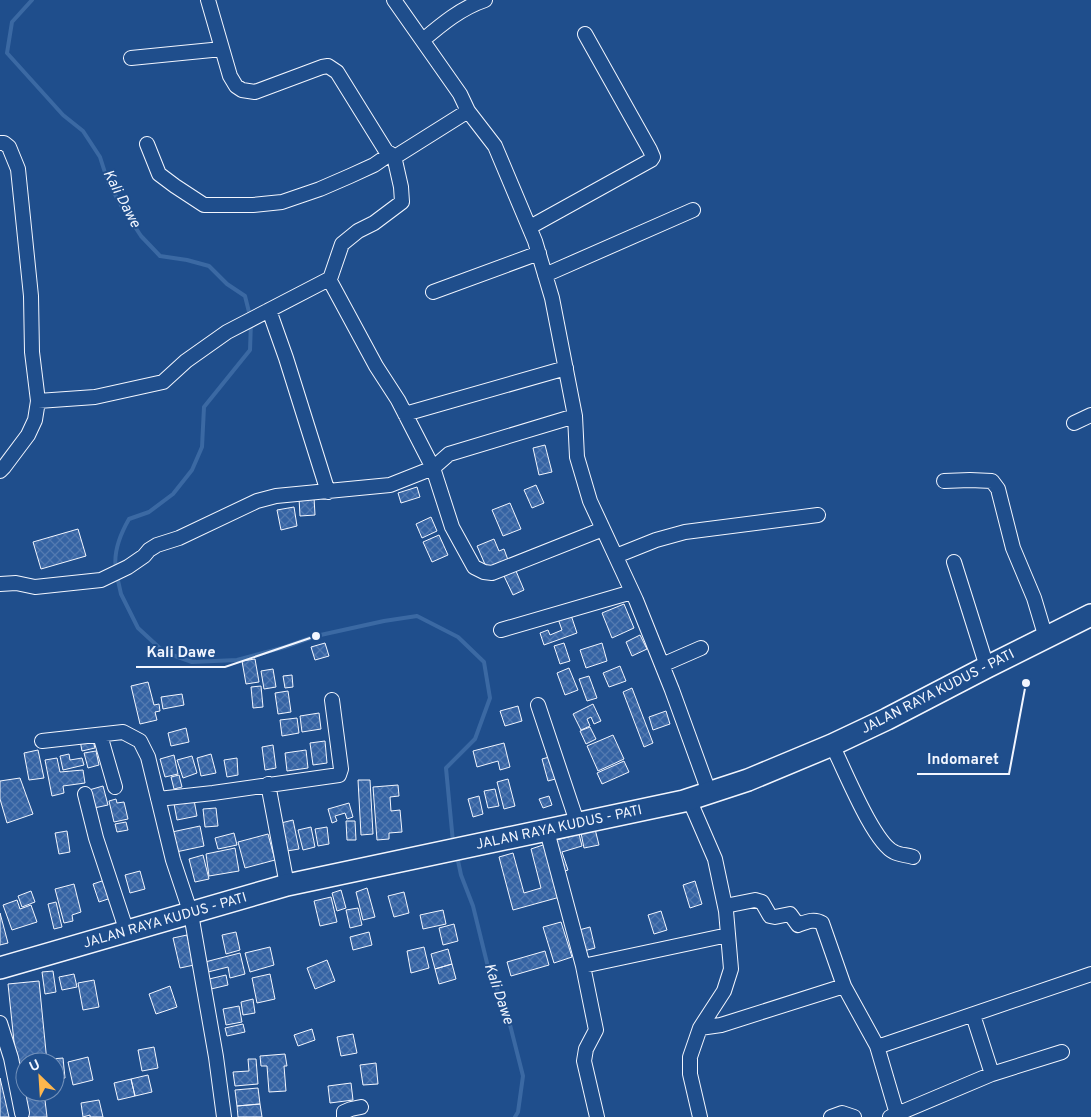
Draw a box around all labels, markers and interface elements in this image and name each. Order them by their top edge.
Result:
water label: Kali Dawe [98,167,144,232]
callout: Kali Dawe [136,637,225,667]
text: Kali Dawe [146,644,216,663]
street label: JALAN RAYA KUDUS - PATI [859,646,1017,738]
callout: Indomaret [917,744,1009,774]
text: Indomaret [927,751,999,770]
street label: JALAN RAYA KUDUS - PATI [474,802,644,854]
street label: JALAN RAYA KUDUS - PATI [81,889,249,953]
water label: Kali Dawe [479,961,517,1027]
north arrow [15,1052,65,1102]
text: U [27,1057,43,1076]

